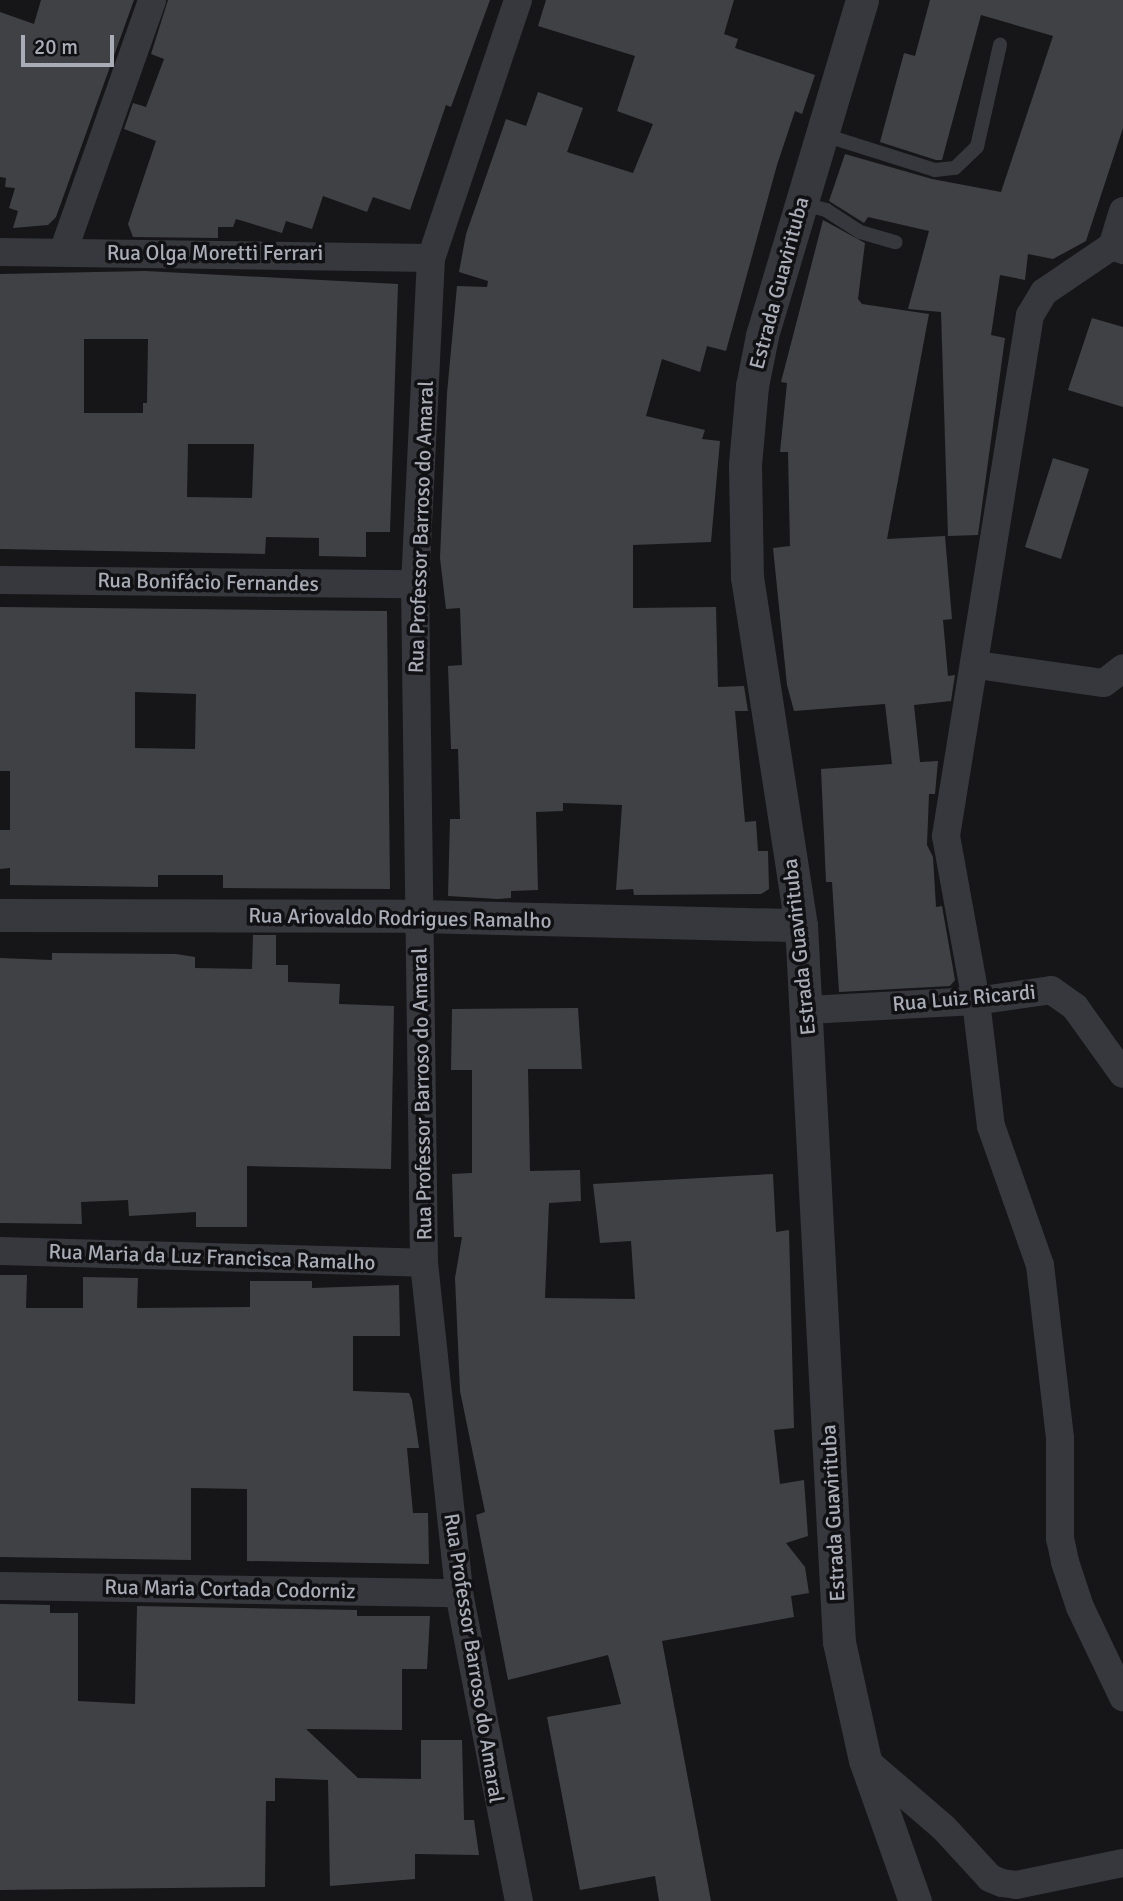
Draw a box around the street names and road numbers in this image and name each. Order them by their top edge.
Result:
street label: Estrada Guavirituba [744,194,814,372]
street label: Rua Olga Moretti Ferrari [107,240,323,266]
street label: Rua Professor Barroso do Amaral [403,380,439,674]
street label: Rua Bonifácio Fernandes [97,567,319,597]
street label: Estrada Guavirituba [777,857,821,1037]
street label: Rua Ariovaldo Rodrigues Ramalho [248,903,552,933]
street label: Rua Professor Barroso do Amaral [407,947,437,1241]
street label: Rua Luiz Ricardi [891,979,1037,1017]
street label: Rua Maria da Luz Francisca Ramalho [48,1239,376,1275]
street label: Estrada Guavirituba [816,1424,850,1602]
street label: Rua Professor Barroso do Amaral [439,1511,509,1805]
street label: Rua Maria Cortada Codorniz [104,1574,356,1604]

